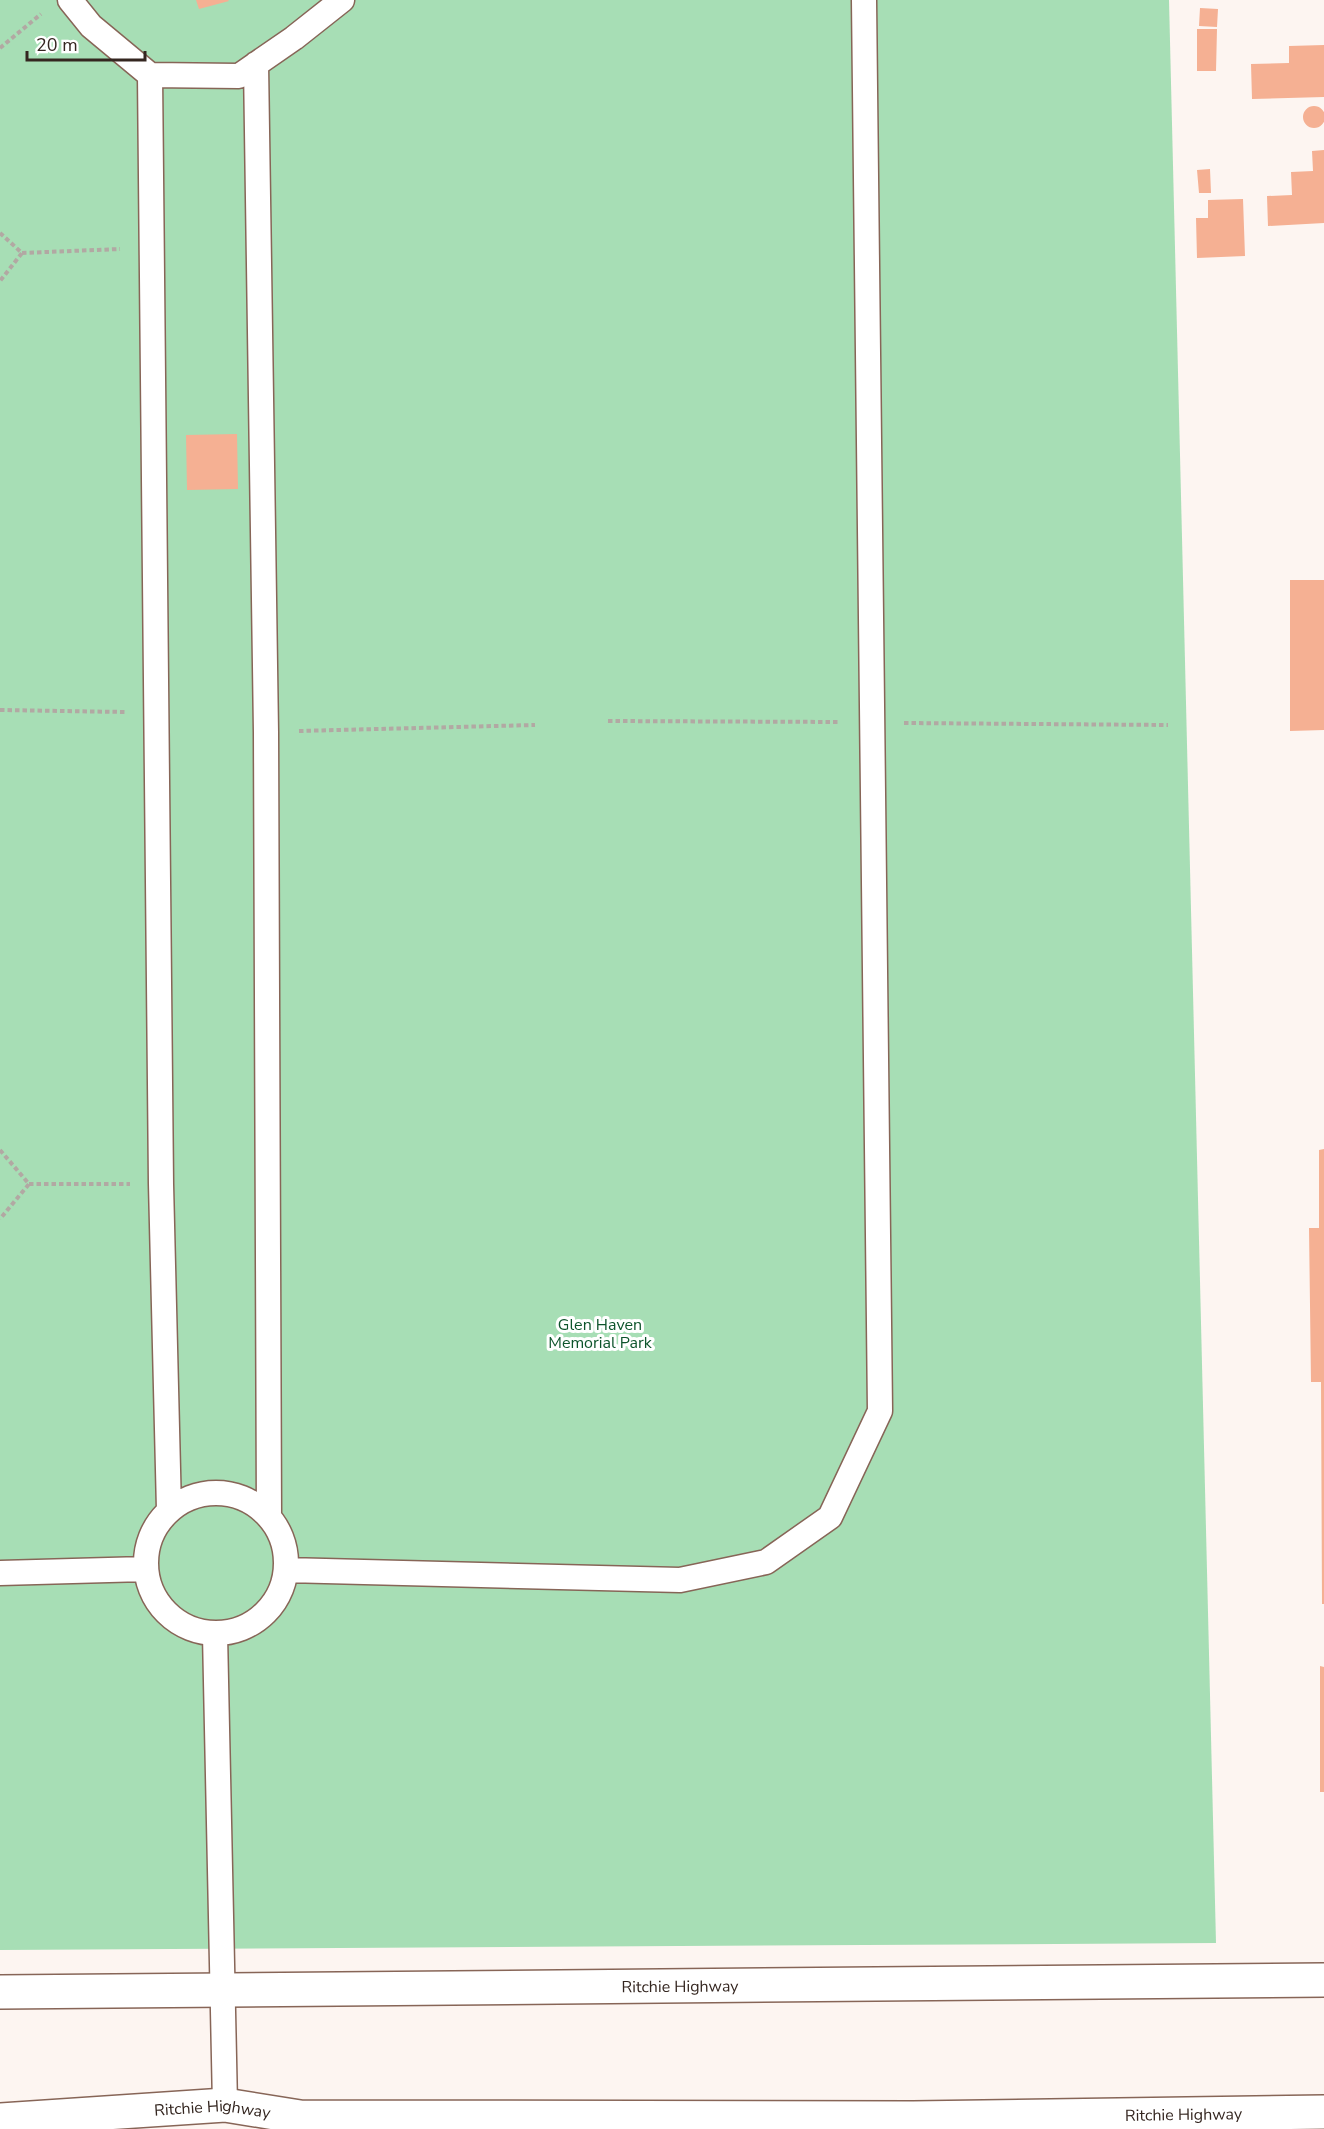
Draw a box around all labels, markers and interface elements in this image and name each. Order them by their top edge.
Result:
scale bar [27,24,146,62]
text: 20 m [36,33,78,57]
park label: Glen Haven Memorial Park [548,1314,653,1354]
street label: Ritchie Highway [621,1975,739,1998]
street label: Ritchie Highway [153,2095,273,2124]
street label: Ritchie Highway [1125,2103,1243,2127]

